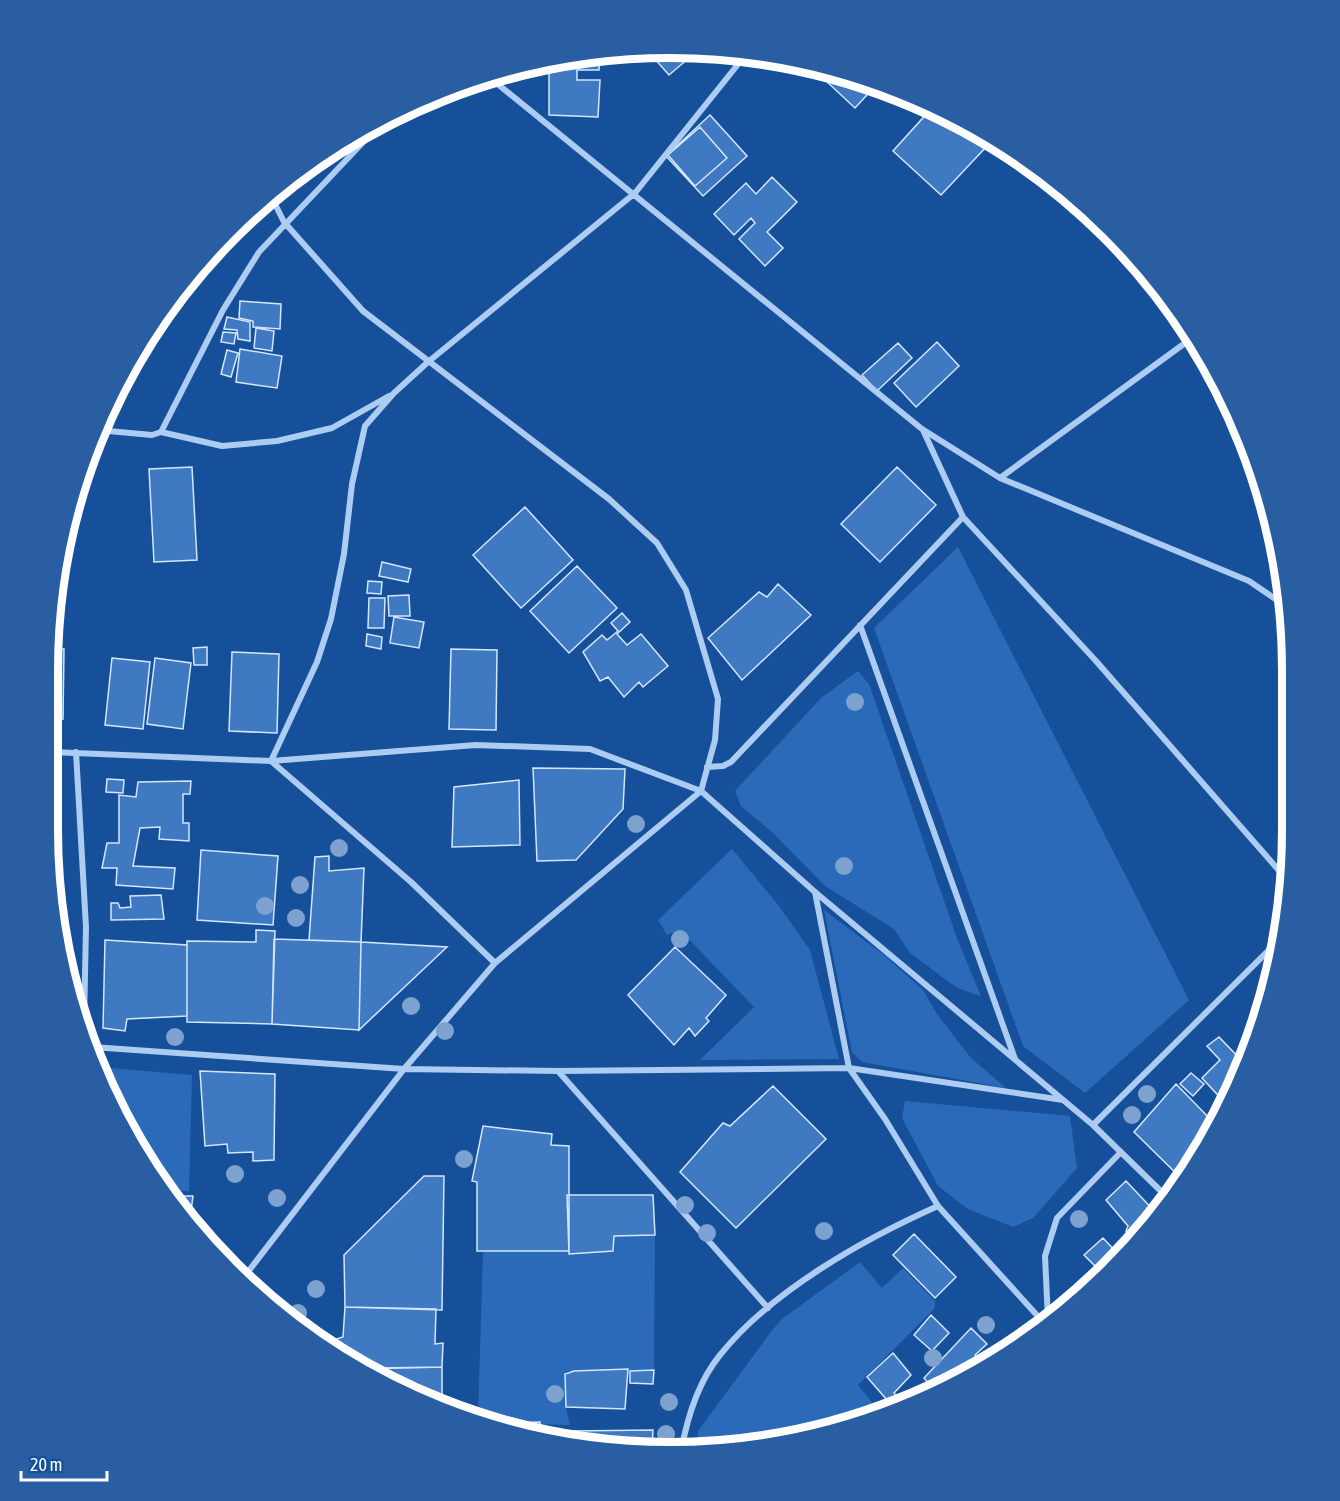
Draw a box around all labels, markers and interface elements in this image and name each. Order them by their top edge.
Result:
scale bar [21,1444,106,1482]
text: 20 m [30,1454,62,1475]

